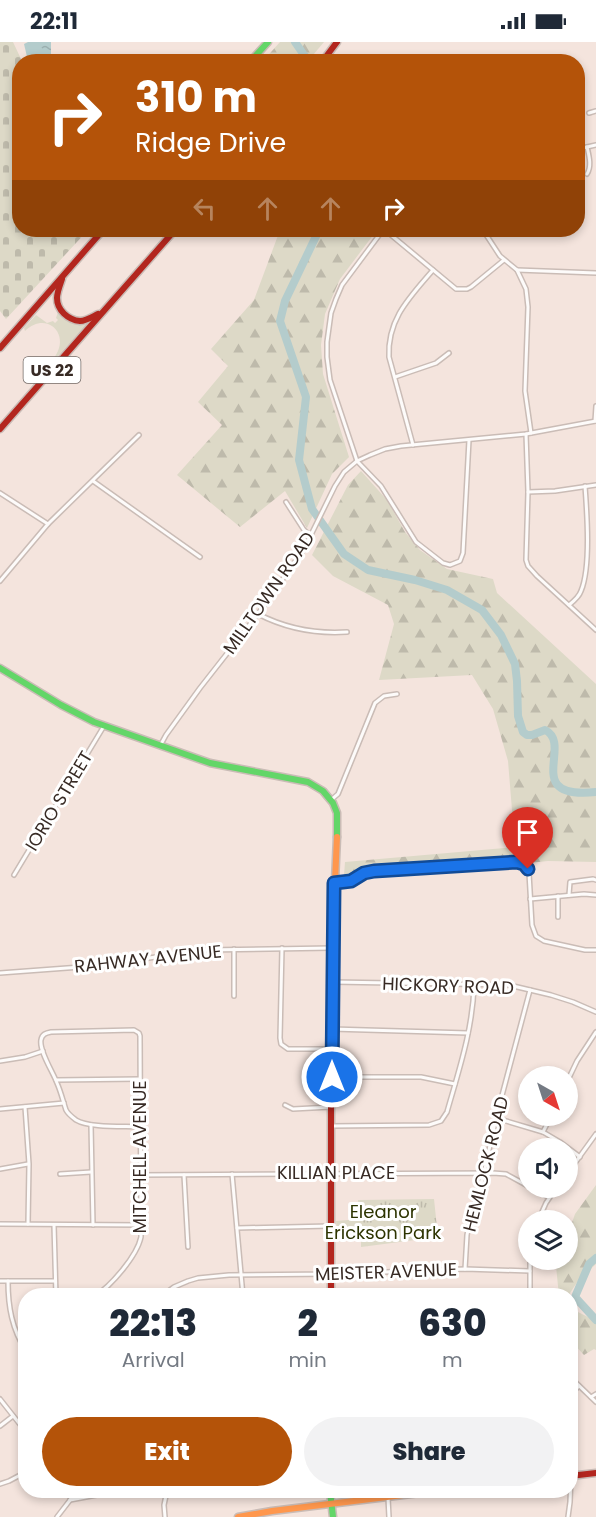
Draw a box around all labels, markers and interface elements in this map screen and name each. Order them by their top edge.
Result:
text: 22:11 [30,6,78,37]
text: 310 m [135,68,257,127]
icon: right [36,78,114,156]
text: Ridge Drive [135,124,286,161]
icon: left [188,192,221,225]
icon: ahead [251,192,284,225]
icon: ahead [314,192,347,225]
icon: right [377,192,410,225]
road number: US 22 [23,357,80,383]
street label: MILLTOWN ROAD [217,526,320,659]
street label: IORIO STREET [19,746,98,855]
pin [502,807,553,869]
icon: arrive [511,816,544,849]
street label: RAHWAY AVENUE [73,938,223,979]
street label: HICKORY ROAD [382,971,514,1000]
position arrow [300,1045,364,1109]
north arrow [518,1066,578,1126]
map controls [518,1066,578,1270]
street label: MITCHELL AVENUE [127,1080,152,1234]
street label: HEMLOCK ROAD [457,1094,514,1234]
button: sound [518,1138,578,1198]
street label: KILLIAN PLACE [277,1160,395,1185]
park label: Eleanor Erickson Park [325,1199,442,1245]
button: layers [518,1210,578,1270]
street label: MEISTER AVENUE [315,1257,457,1286]
text: 22:13 [109,1298,197,1349]
text: 2 [297,1298,318,1349]
text: 630 [418,1298,487,1349]
text: Arrival [122,1346,185,1374]
text: min [288,1346,327,1374]
text: m [442,1346,463,1374]
button: Exit [42,1417,292,1486]
button: Share [304,1417,554,1486]

